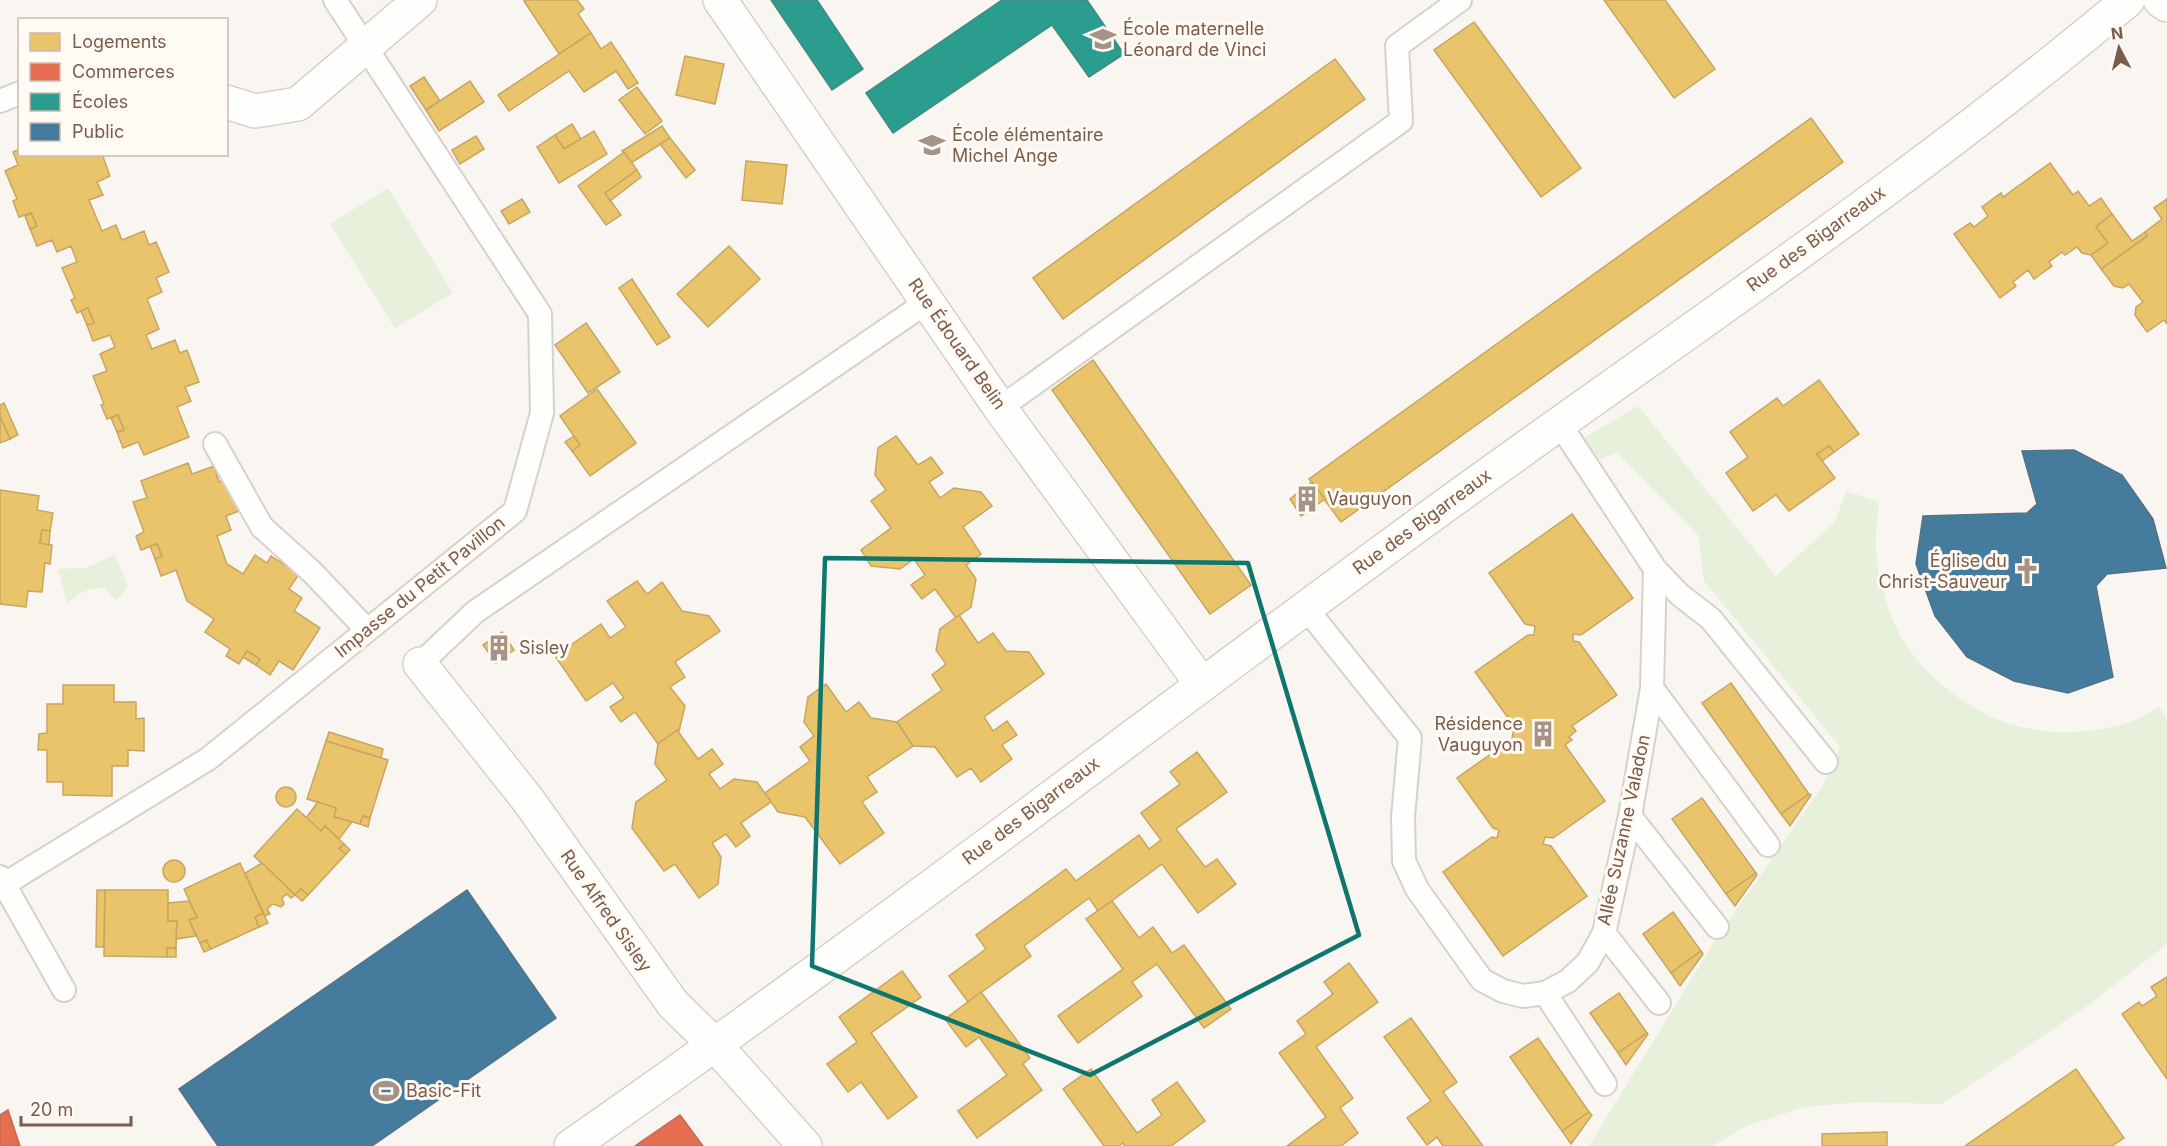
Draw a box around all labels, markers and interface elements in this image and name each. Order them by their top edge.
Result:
place label: École maternelle Léonard de Vinci [1123,17,1266,60]
legend [18,18,228,156]
north arrow [2089,18,2149,78]
text: N [2110,22,2124,44]
school or university icon: École maternelle Léonard de Vinci [1088,24,1118,54]
text: Logements [72,31,167,52]
text: Commerces [72,61,175,82]
text: Écoles [72,90,128,112]
text: Public [72,121,124,142]
place label: École élémentaire Michel Ange [952,123,1103,166]
school or university icon: École élémentaire Michel Ange [917,130,947,160]
street label: Rue des Bigarreaux [1742,181,1889,296]
street label: Rue Édouard Belin [904,273,1011,413]
street label: Rue des Bigarreaux [1348,464,1495,579]
building icon: Vauguyon [1292,484,1322,514]
place label: Vauguyon [1327,488,1412,509]
street label: Impasse du Petit Pavillon [331,512,509,662]
place label: Église du Christ-Sauveur [1878,549,2007,592]
church icon: Église du Christ-Sauveur [2012,556,2042,586]
building icon: Sisley [484,633,514,663]
place label: Sisley [519,637,569,658]
place label: Résidence Vauguyon [1434,713,1523,755]
building icon: Résidence Vauguyon [1528,719,1558,749]
street label: Allée Suzanne Valadon [1593,732,1654,927]
street label: Rue des Bigarreaux [958,752,1103,869]
street label: Rue Alfred Sisley [556,846,656,976]
sports icon: Basic-Fit [371,1076,401,1106]
place label: Basic-Fit [406,1080,481,1101]
scale bar [21,1089,130,1127]
text: 20 m [30,1099,73,1120]

